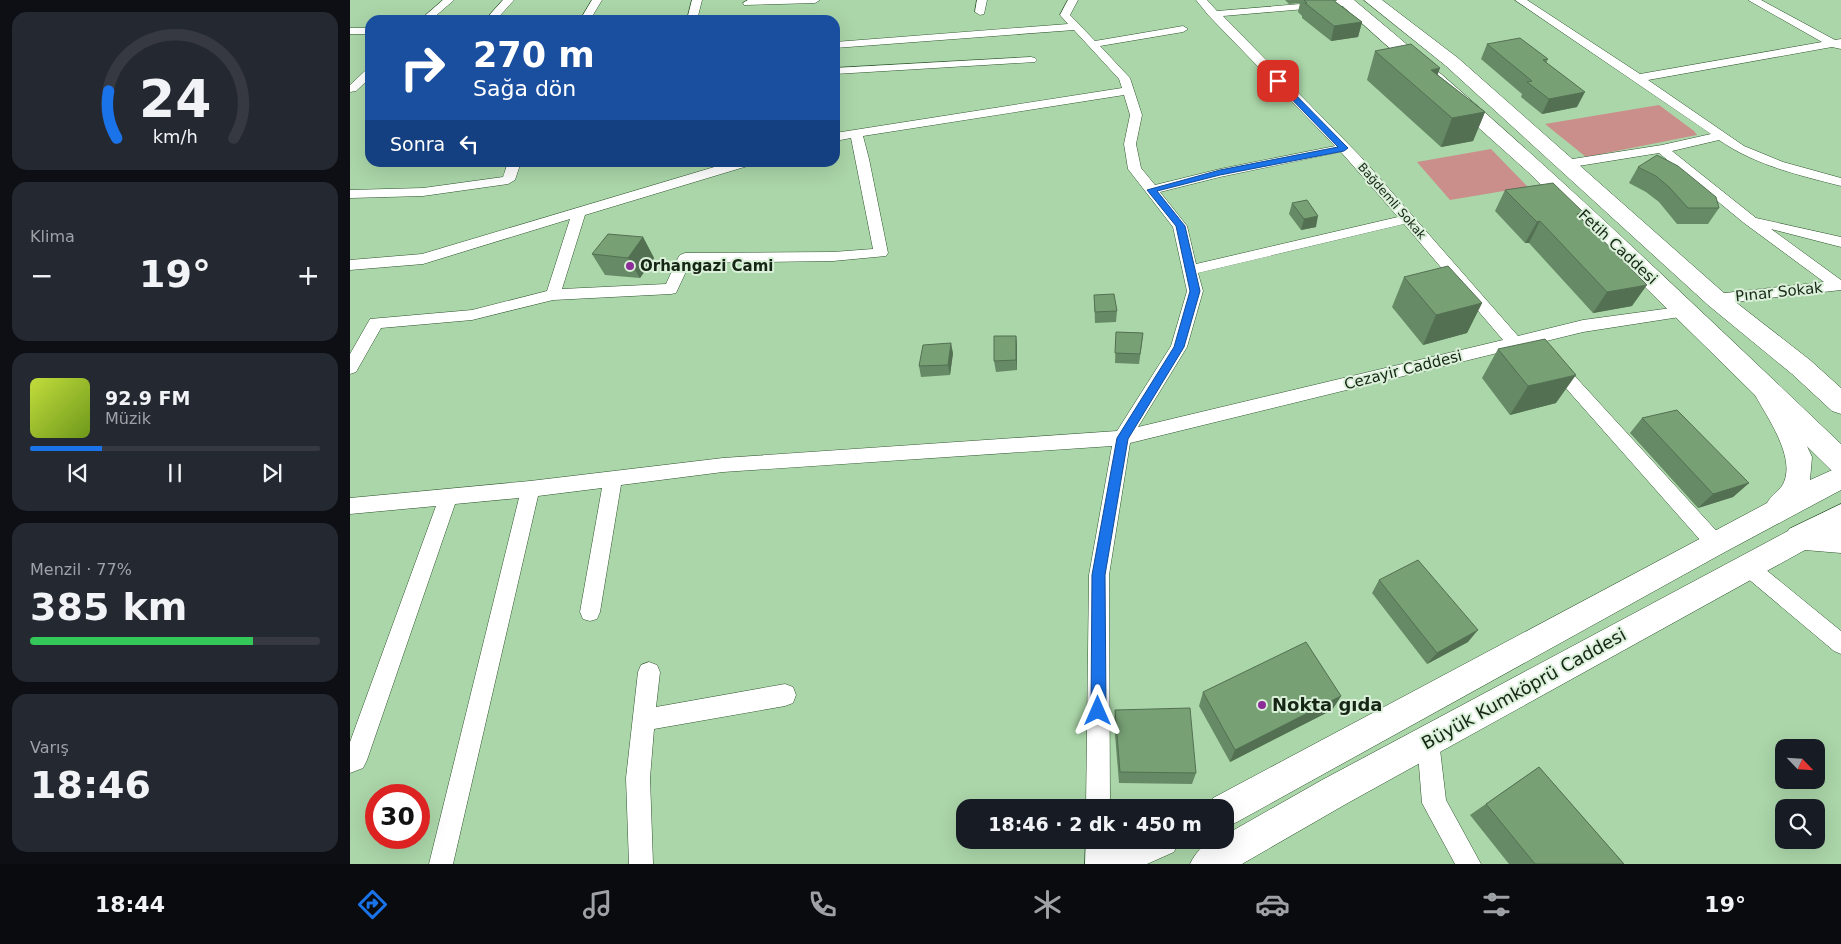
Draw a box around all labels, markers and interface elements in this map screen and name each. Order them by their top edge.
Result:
icon: right [390,35,455,100]
text: 270 m [473,35,595,75]
pin [1257,60,1299,102]
icon: arrive [1264,67,1292,95]
text: 24 [139,69,211,129]
text: Sağa dön [473,76,576,101]
text: km/h [152,126,198,147]
icon: left [455,130,483,158]
text: Sonra [390,133,445,155]
street label: Bağdemli Sokak [1355,160,1429,242]
street label: Fetih Caddesi [1575,206,1661,288]
text: Klima [30,227,75,246]
text: 19° [139,252,211,296]
place label: Orhangazi Cami [640,257,773,275]
text: − [30,259,53,292]
text: + [297,259,320,292]
marker: Orhangazi Cami [624,260,636,272]
street label: Pınar Sokak [1734,278,1824,306]
street label: Cezayir Caddesi [1342,347,1464,393]
text: 92.9 FM [105,387,190,409]
text: Müzik [105,409,151,428]
icon: previous [64,459,92,487]
icon: pause [161,459,189,487]
icon: next [258,459,286,487]
text: Menzil · 77% [30,560,132,579]
text: 385 km [30,585,187,629]
street label: Büyük Kumköprü Caddesi [1418,624,1630,754]
position arrow [1071,684,1123,736]
place label: Nokta gıda [1272,694,1383,715]
marker: Nokta gıda [1256,699,1268,711]
text: Varış [30,738,69,757]
north arrow [1775,739,1825,789]
map controls [1775,739,1825,849]
text: 18:46 [30,763,151,807]
speed limit sign: 30 [365,784,430,849]
button: search [1775,799,1825,849]
text: 18:46 · 2 dk · 450 m [988,813,1202,835]
icon: directions [355,887,390,922]
icon: music [580,887,615,922]
icon: phone [805,887,840,922]
icon: climate [1030,887,1065,922]
icon: car [1255,887,1290,922]
icon: filters [1479,887,1514,922]
text: 18:44 [95,892,165,917]
text: 19° [1704,892,1746,917]

